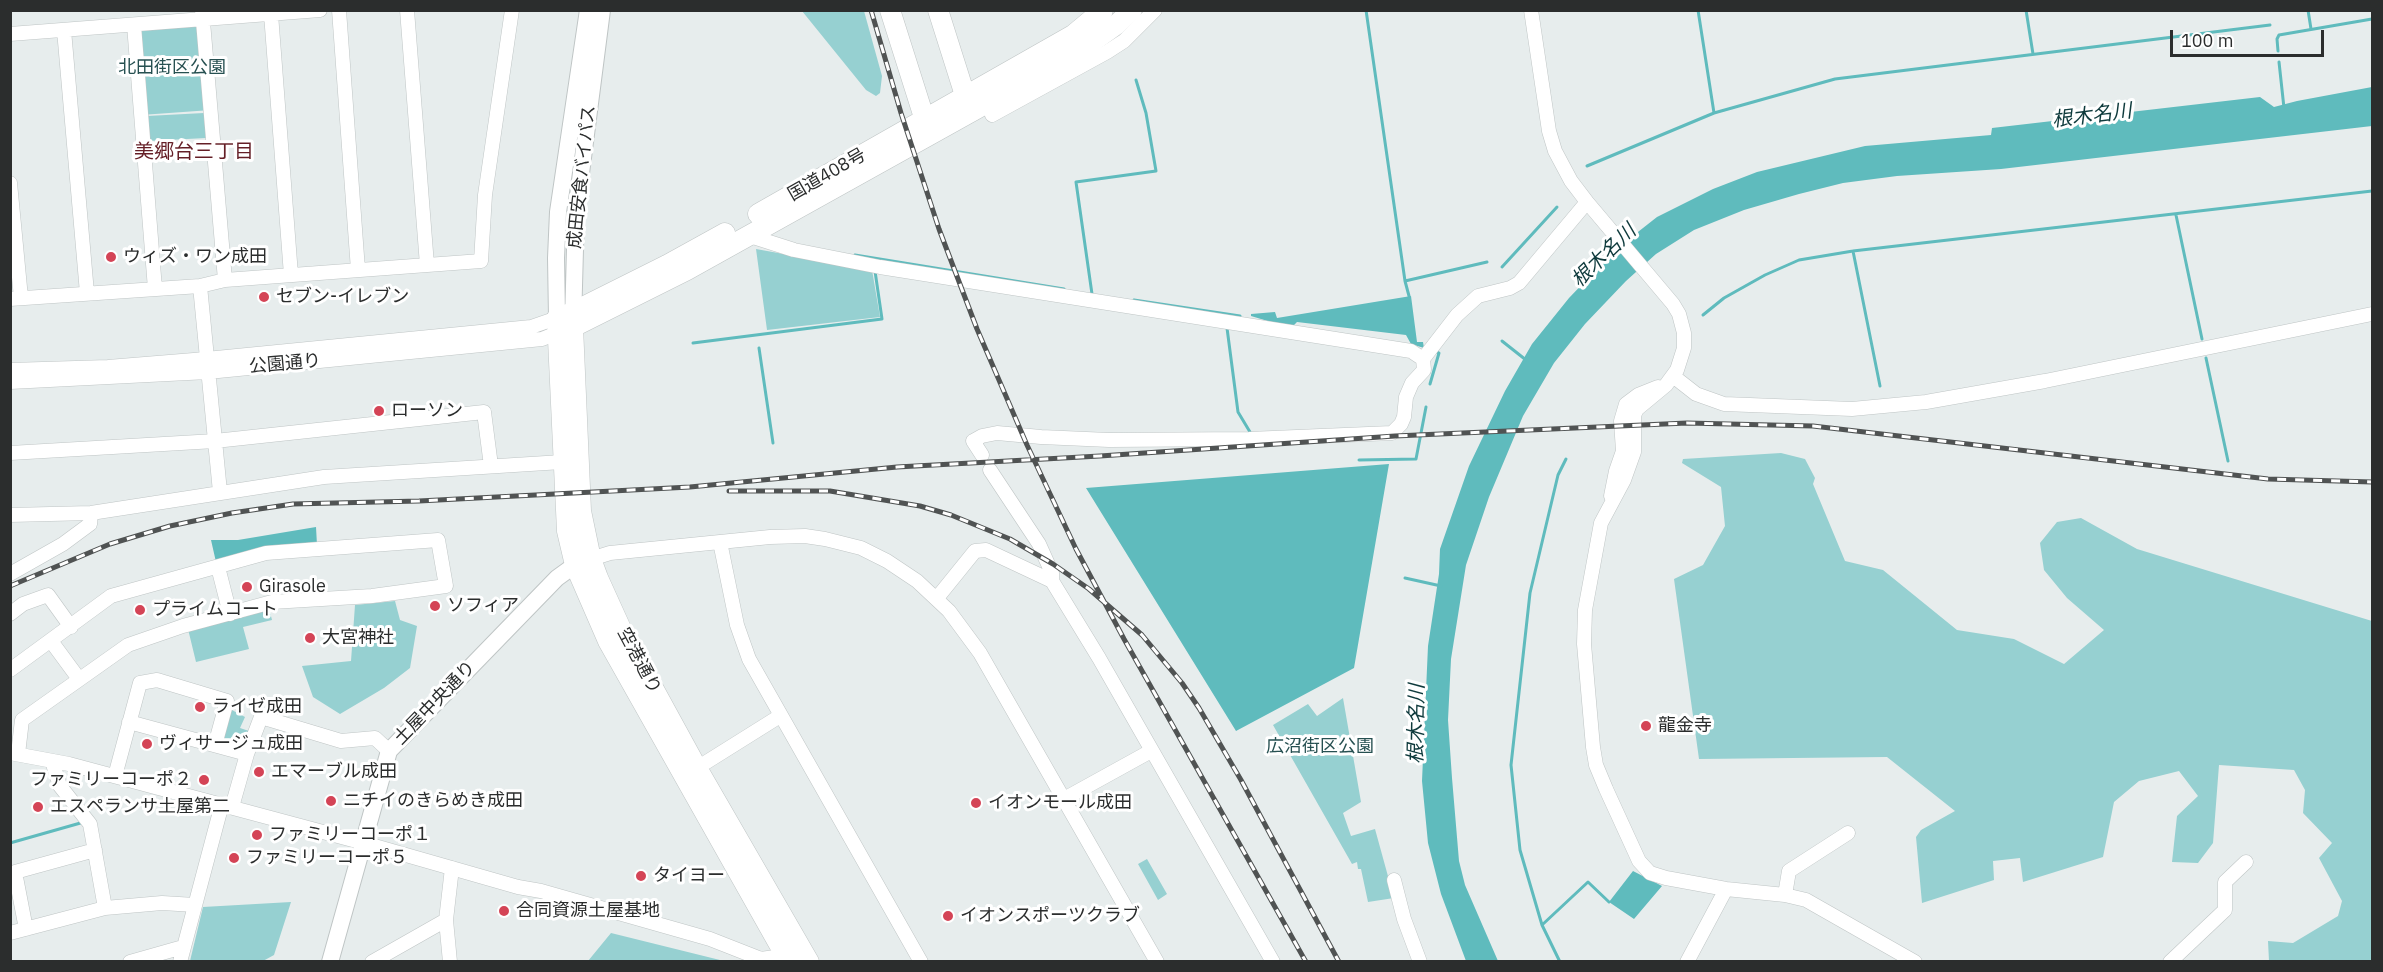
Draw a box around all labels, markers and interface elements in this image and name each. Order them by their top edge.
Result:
scale bar [2173,18,2328,56]
text: 100 m [2181,29,2233,52]
park label: 北田街区公園 [118,57,226,79]
water label: 根木名川 [2051,99,2133,133]
street label: 成田安食バイパス [564,104,600,250]
district label: 美郷台三丁目 [134,140,254,164]
street label: 国道408号 [784,144,870,206]
water label: 根木名川 [1567,220,1641,292]
place label: ウィズ・ワン成田 [123,246,267,268]
marker: ウィズ・ワン成田 [104,250,118,264]
place label: セブン-イレブン [276,286,409,308]
marker: セブン-イレブン [257,290,271,304]
street label: 公園通り [248,350,322,378]
place label: ローソン [391,400,463,422]
marker: ローソン [372,404,386,418]
place label: Girasole [259,576,326,598]
marker: Girasole [240,580,254,594]
place label: ソフィア [447,595,519,617]
place label: プライムコート [152,599,278,621]
marker: ソフィア [428,599,442,613]
marker: プライムコート [133,603,147,617]
street label: 空港通り [613,624,665,698]
place label: 大宮神社 [322,627,394,649]
marker: 大宮神社 [303,631,317,645]
street label: 土屋中央通り [390,657,480,749]
water label: 根木名川 [1404,684,1430,764]
place label: ライゼ成田 [212,696,302,718]
marker: ライゼ成田 [193,700,207,714]
place label: 龍金寺 [1658,715,1712,737]
marker: 龍金寺 [1639,719,1653,733]
place label: ヴィサージュ成田 [159,733,303,755]
park label: 広沼街区公園 [1266,736,1374,758]
marker: ヴィサージュ成田 [140,737,154,751]
place label: エマーブル成田 [271,761,397,783]
marker: エマーブル成田 [252,765,266,779]
place label: ファミリーコーポ２ [30,769,192,791]
marker: ファミリーコーポ２ [197,773,211,787]
place label: ニチイのきらめき成田 [343,790,523,812]
place label: イオンモール成田 [988,792,1132,814]
marker: ニチイのきらめき成田 [324,794,338,808]
place label: エスペランサ土屋第二 [50,796,230,818]
marker: イオンモール成田 [969,796,983,810]
marker: エスペランサ土屋第二 [31,800,45,814]
place label: ファミリーコーポ１ [269,824,431,846]
marker: ファミリーコーポ１ [250,828,264,842]
place label: ファミリーコーポ５ [246,847,408,869]
marker: ファミリーコーポ５ [227,851,241,865]
place label: タイヨー [653,865,725,887]
marker: タイヨー [634,869,648,883]
place label: 合同資源土屋基地 [516,900,660,922]
marker: 合同資源土屋基地 [497,904,511,918]
place label: イオンスポーツクラブ [960,905,1140,927]
marker: イオンスポーツクラブ [941,909,955,923]

